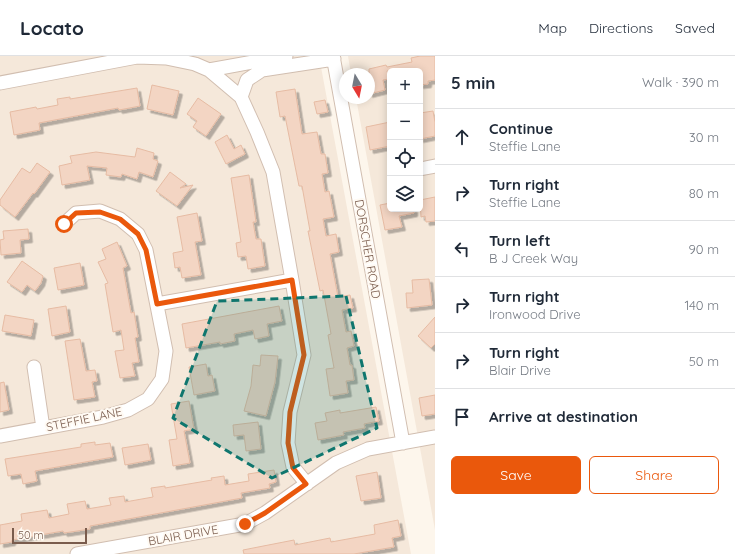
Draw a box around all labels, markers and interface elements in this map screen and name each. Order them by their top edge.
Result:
text: Locato [20,16,84,40]
text: Map [538,19,567,37]
text: Directions [589,19,653,37]
text: Saved [675,19,715,37]
north arrow [339,68,375,104]
map controls [387,68,423,212]
button: + [387,68,423,104]
text: 5 min [451,72,495,93]
text: Walk · 390 m [642,74,719,90]
button: − [387,104,423,140]
text: Continue [489,119,553,138]
icon: ahead [451,126,473,148]
text: 30 m [689,129,719,145]
text: Steffie Lane [489,138,561,154]
button: locate [387,140,423,176]
text: Turn right [489,175,560,194]
button: layers [387,176,423,212]
icon: right [451,182,473,204]
text: 80 m [689,185,719,201]
text: Steffie Lane [489,194,561,210]
street label: DORSCHER ROAD [352,198,384,300]
route start [55,215,73,233]
text: Turn left [489,231,551,250]
icon: left [451,238,473,260]
text: 90 m [689,241,719,257]
text: B J Creek Way [489,250,578,266]
text: Turn right [489,287,560,306]
icon: right [451,294,473,316]
text: 140 m [684,297,719,313]
text: Ironwood Drive [489,306,581,322]
text: Turn right [489,343,560,362]
icon: right [451,350,473,372]
text: 50 m [689,353,719,369]
text: Blair Drive [489,362,551,378]
street label: STEFFIE LANE [45,404,123,434]
icon: arrive [451,406,473,428]
text: Arrive at destination [489,407,638,426]
button: Save [451,456,581,494]
button: Share [589,456,719,494]
route end [236,515,254,533]
street label: BLAIR DRIVE [147,521,219,549]
scale bar [12,526,87,545]
text: 50 m [18,528,44,542]

